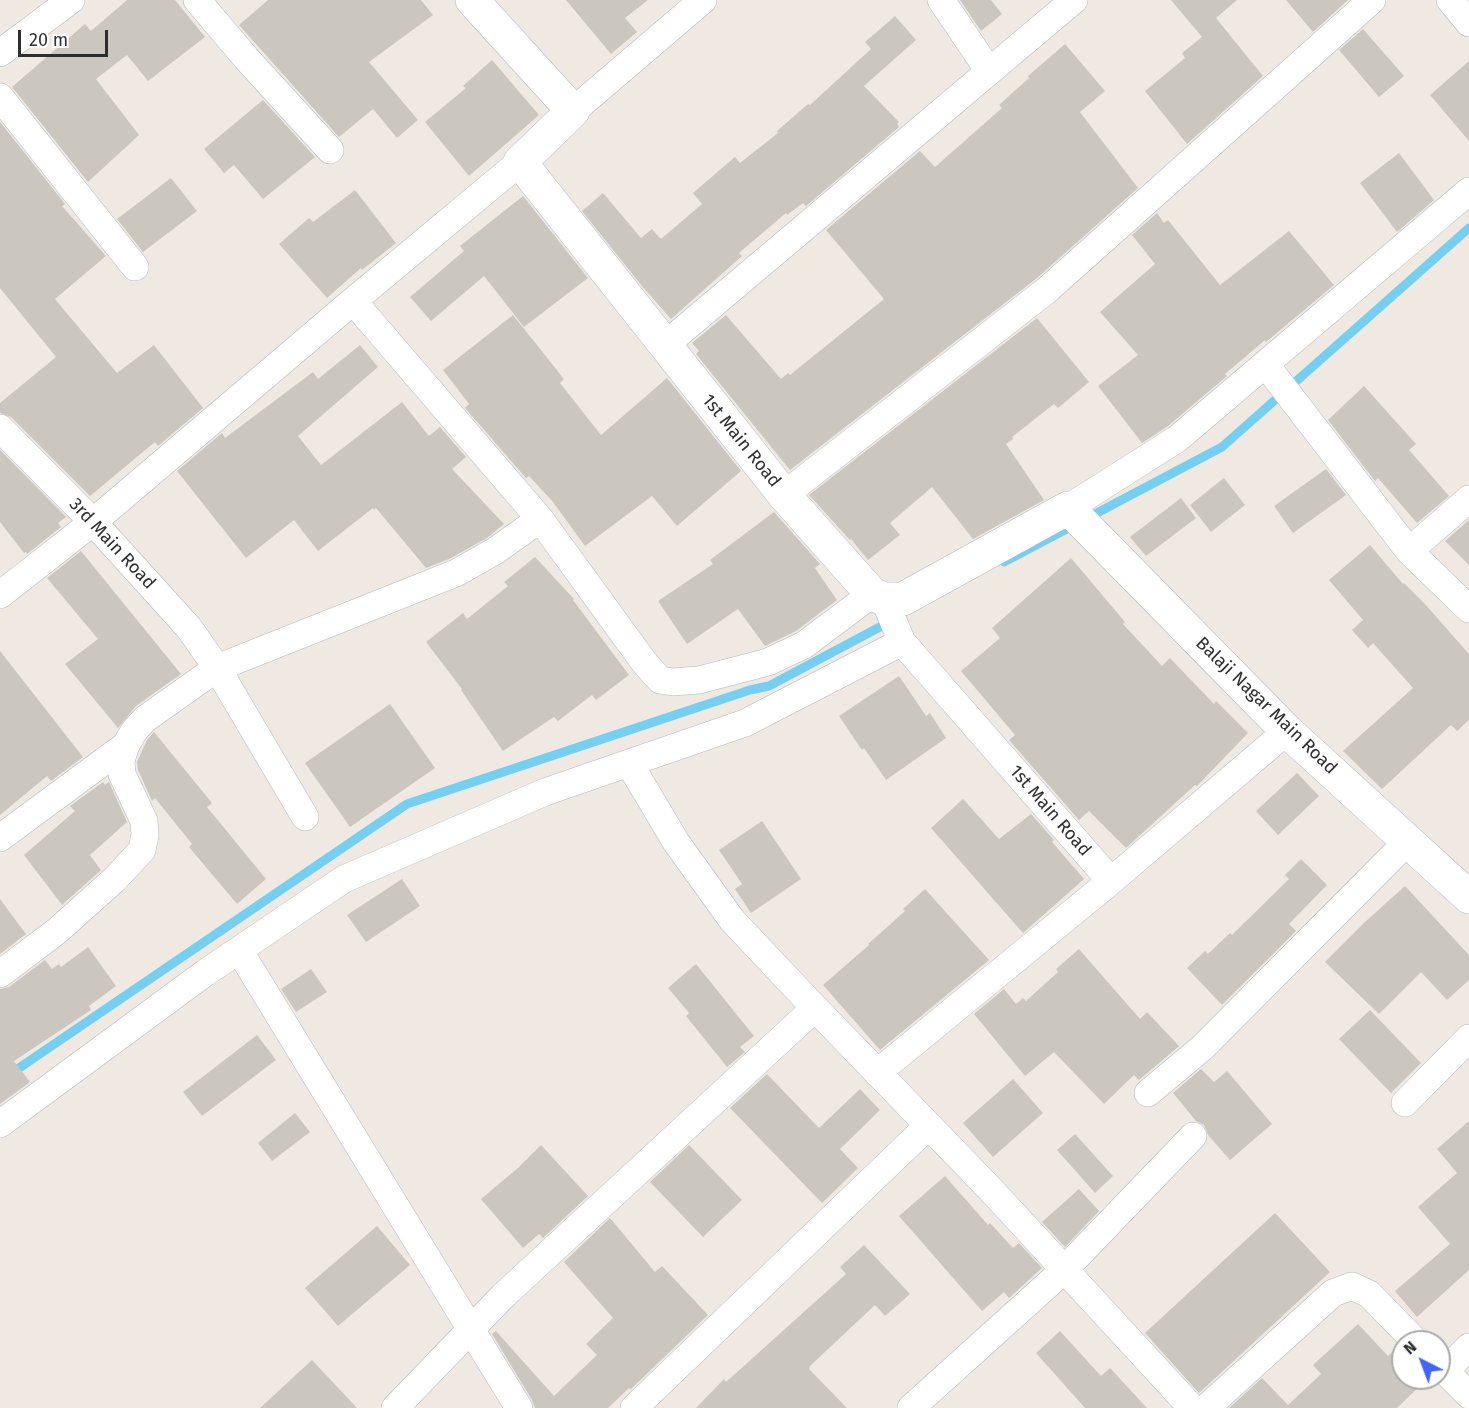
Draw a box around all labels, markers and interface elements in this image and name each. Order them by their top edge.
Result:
scale bar [21,18,111,56]
text: 20 m [29,29,68,51]
street label: 1st Main Road [697,390,785,492]
street label: 3rd Main Road [64,494,160,594]
street label: Balaji Nagar Main Road [1191,633,1341,779]
street label: 1st Main Road [1005,761,1095,861]
north arrow [1391,1330,1451,1390]
text: N [1400,1337,1420,1358]

